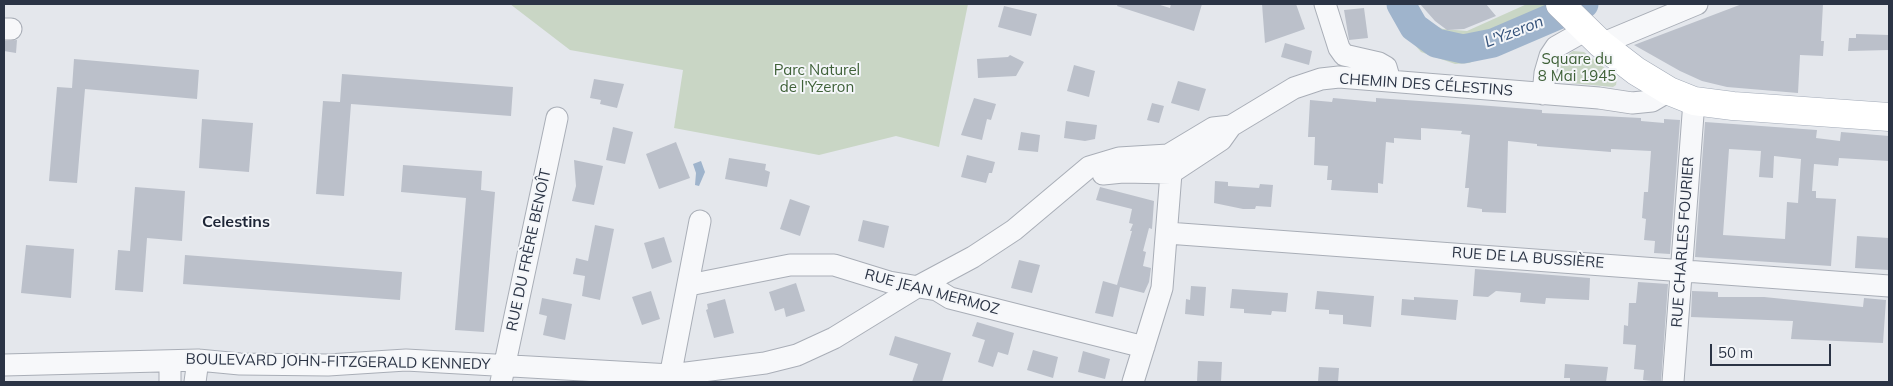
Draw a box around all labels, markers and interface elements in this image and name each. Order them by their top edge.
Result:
water label: L'Yzeron [1482,12,1546,52]
park label: Square du 8 Mai 1945 [1538,50,1616,85]
park label: Parc Naturel de l'Yzeron [774,61,860,96]
street label: CHEMIN DES CÉLESTINS [1339,70,1513,100]
street label: RUE CHARLES FOURIER [1668,156,1698,328]
street label: RUE DU FRÈRE BENOÎT [503,167,555,333]
district label: Celestins [202,212,270,232]
street label: RUE DE LA BUSSIÈRE [1451,244,1605,272]
street label: RUE JEAN MERMOZ [863,265,1001,319]
scale bar [1713,334,1834,366]
text: 50 m [1718,343,1753,362]
street label: BOULEVARD JOHN-FITZGERALD KENNEDY [185,350,491,374]

